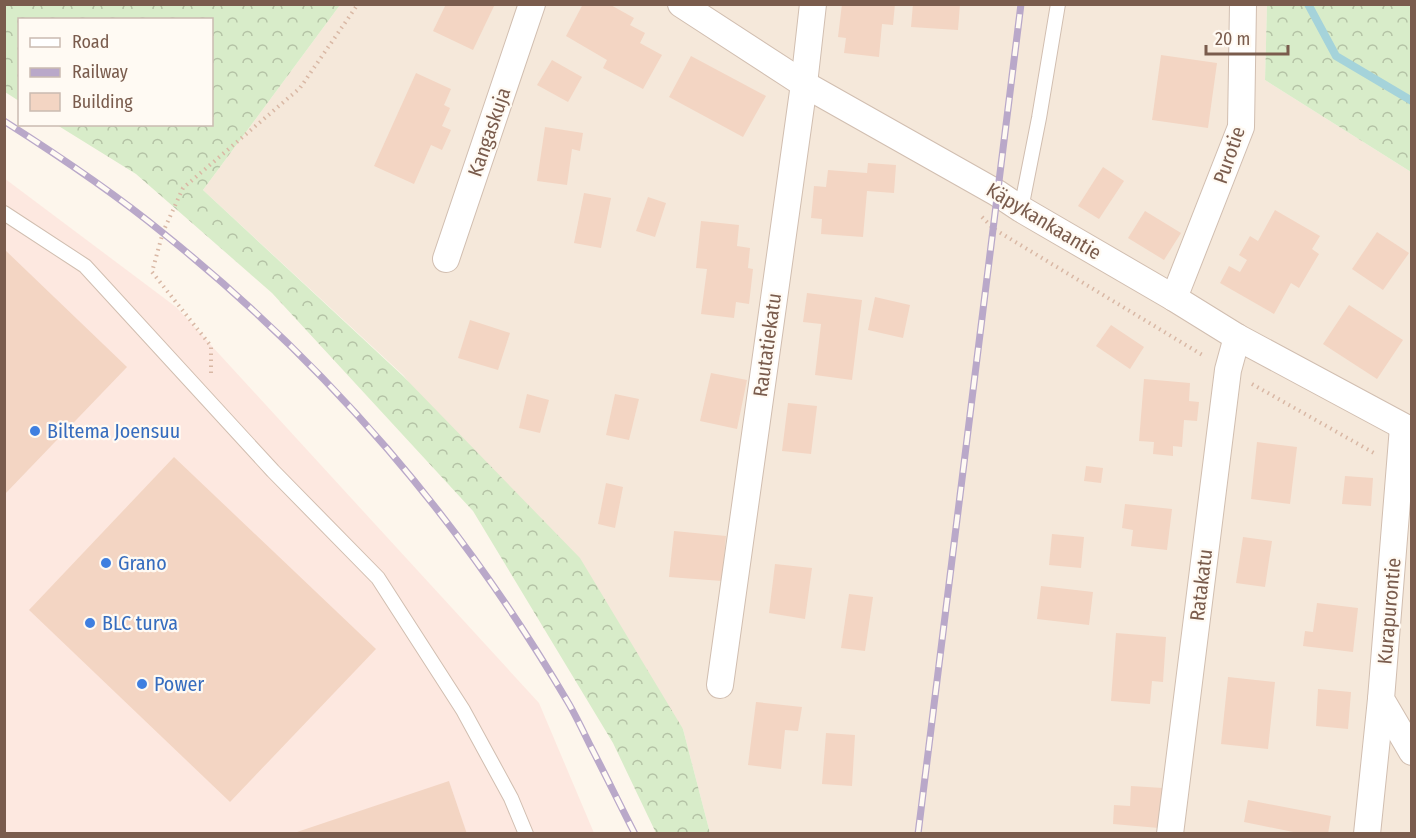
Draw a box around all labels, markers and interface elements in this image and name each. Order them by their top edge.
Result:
legend [18,18,213,126]
scale bar [1206,18,1288,56]
text: 20 m [1215,28,1250,50]
text: Road [72,31,109,53]
text: Railway [72,61,128,83]
street label: Kangaskuja [463,84,515,180]
text: Building [72,91,133,113]
street label: Purotie [1208,123,1250,187]
street label: Käpykankaantie [982,177,1106,265]
street label: Rautatiekatu [748,292,786,398]
place label: Biltema Joensuu [47,419,180,443]
marker: Biltema Joensuu [28,424,42,438]
street label: Ratakatu [1185,548,1217,622]
place label: Grano [118,551,167,575]
marker: Grano [99,556,113,570]
street label: Kurapurontie [1372,557,1406,665]
place label: BLC turva [102,611,178,635]
marker: BLC turva [83,616,97,630]
place label: Power [154,672,204,696]
marker: Power [135,677,149,691]

